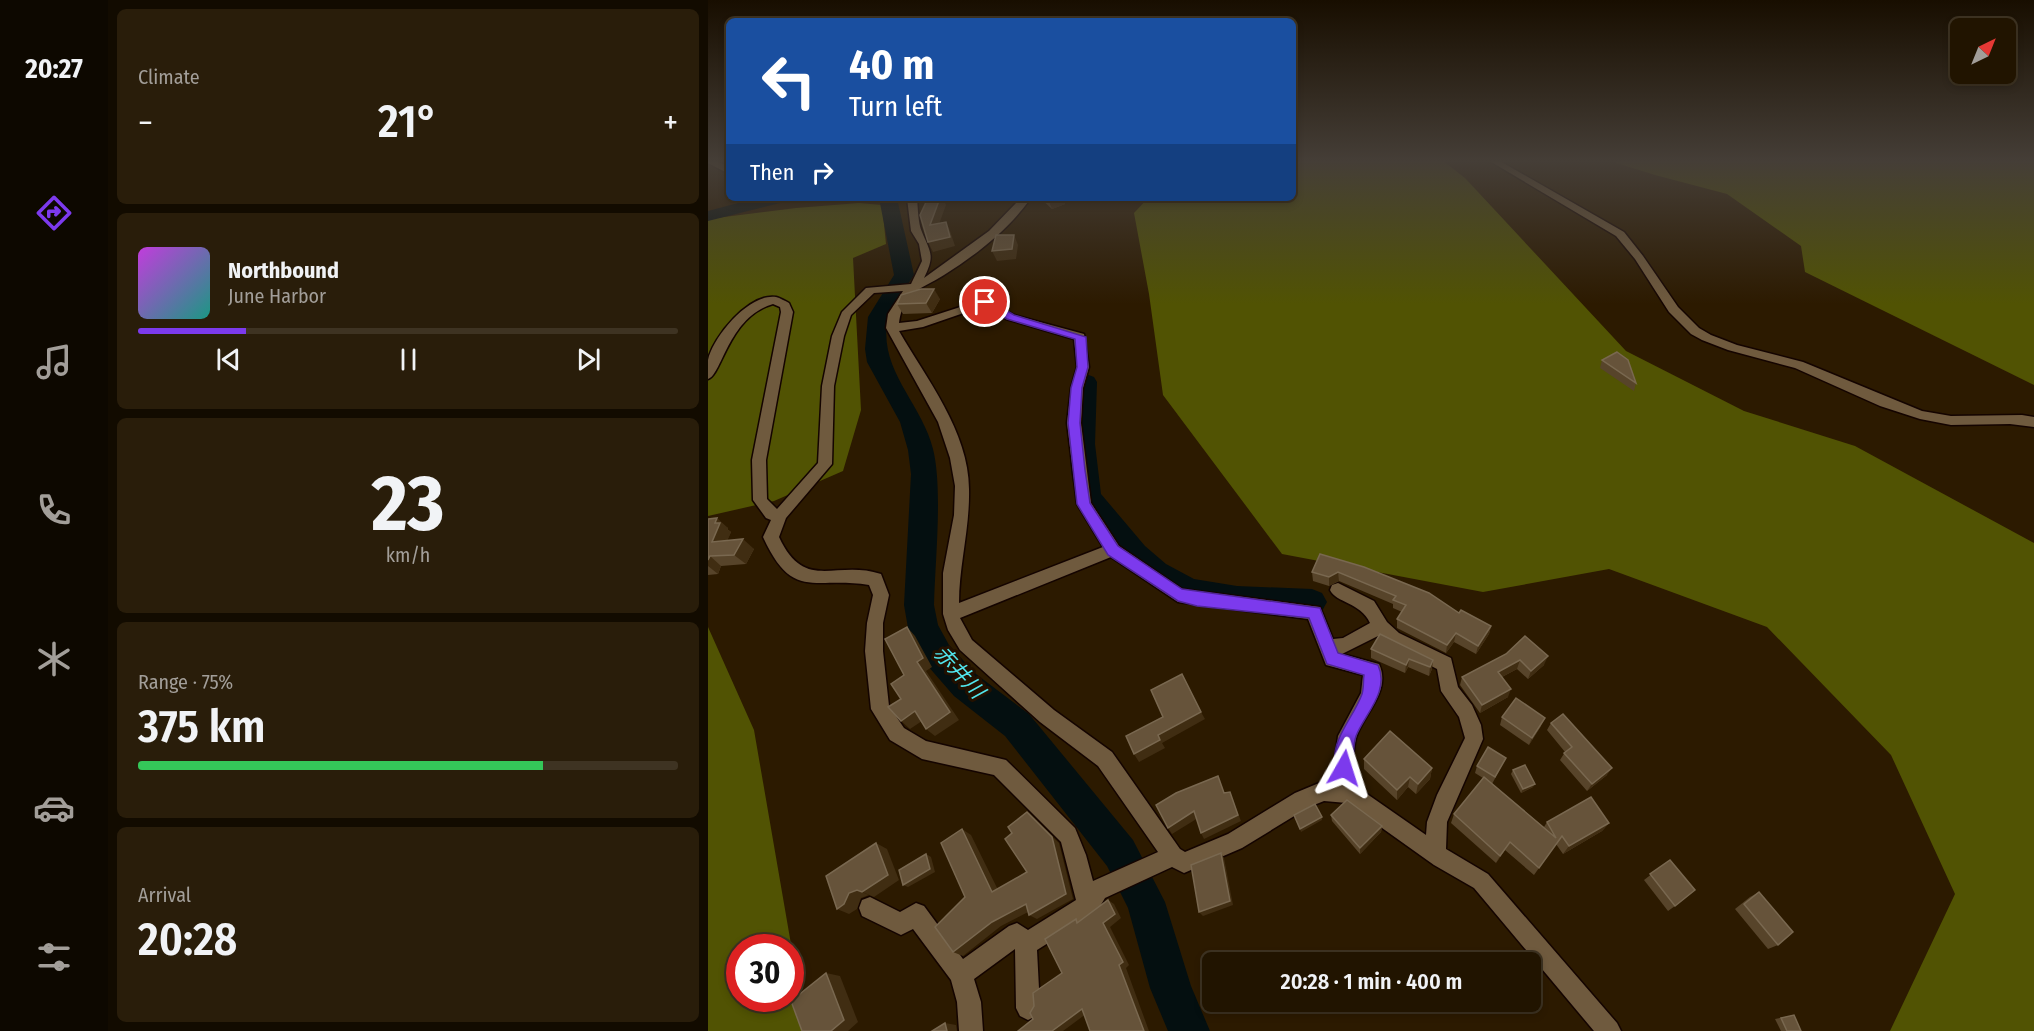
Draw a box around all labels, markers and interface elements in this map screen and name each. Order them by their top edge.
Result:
north arrow [1950,18,2016,84]
map controls [1950,18,2016,84]
text: 40 m [849,40,934,90]
icon: left [750,42,828,120]
text: 20:27 [25,53,83,85]
text: Climate [138,65,200,89]
text: Turn left [849,91,942,123]
text: 21° [378,95,438,149]
text: − [138,103,153,143]
text: + [663,103,678,143]
icon: right [806,156,839,189]
text: Then [750,159,794,186]
icon: directions [33,192,75,234]
text: Northbound [228,257,339,284]
pin [959,276,1010,327]
text: June Harbor [228,284,326,308]
icon: arrive [968,285,1001,318]
icon: music [33,341,75,383]
icon: previous [212,343,245,376]
icon: pause [392,343,425,376]
icon: next [572,343,605,376]
text: 23 [371,457,445,551]
icon: phone [33,489,75,531]
text: km/h [386,543,430,567]
icon: climate [33,638,75,680]
water label: 赤井川 [928,640,991,705]
text: Range · 75% [138,670,233,694]
text: 375 km [138,700,266,754]
position arrow [1312,736,1376,800]
icon: car [33,787,75,829]
text: Arrival [138,883,191,907]
text: 20:28 [138,913,237,967]
speed limit sign: 30 [726,934,804,1012]
icon: filters [33,936,75,978]
text: 20:28 · 1 min · 400 m [1281,968,1462,995]

